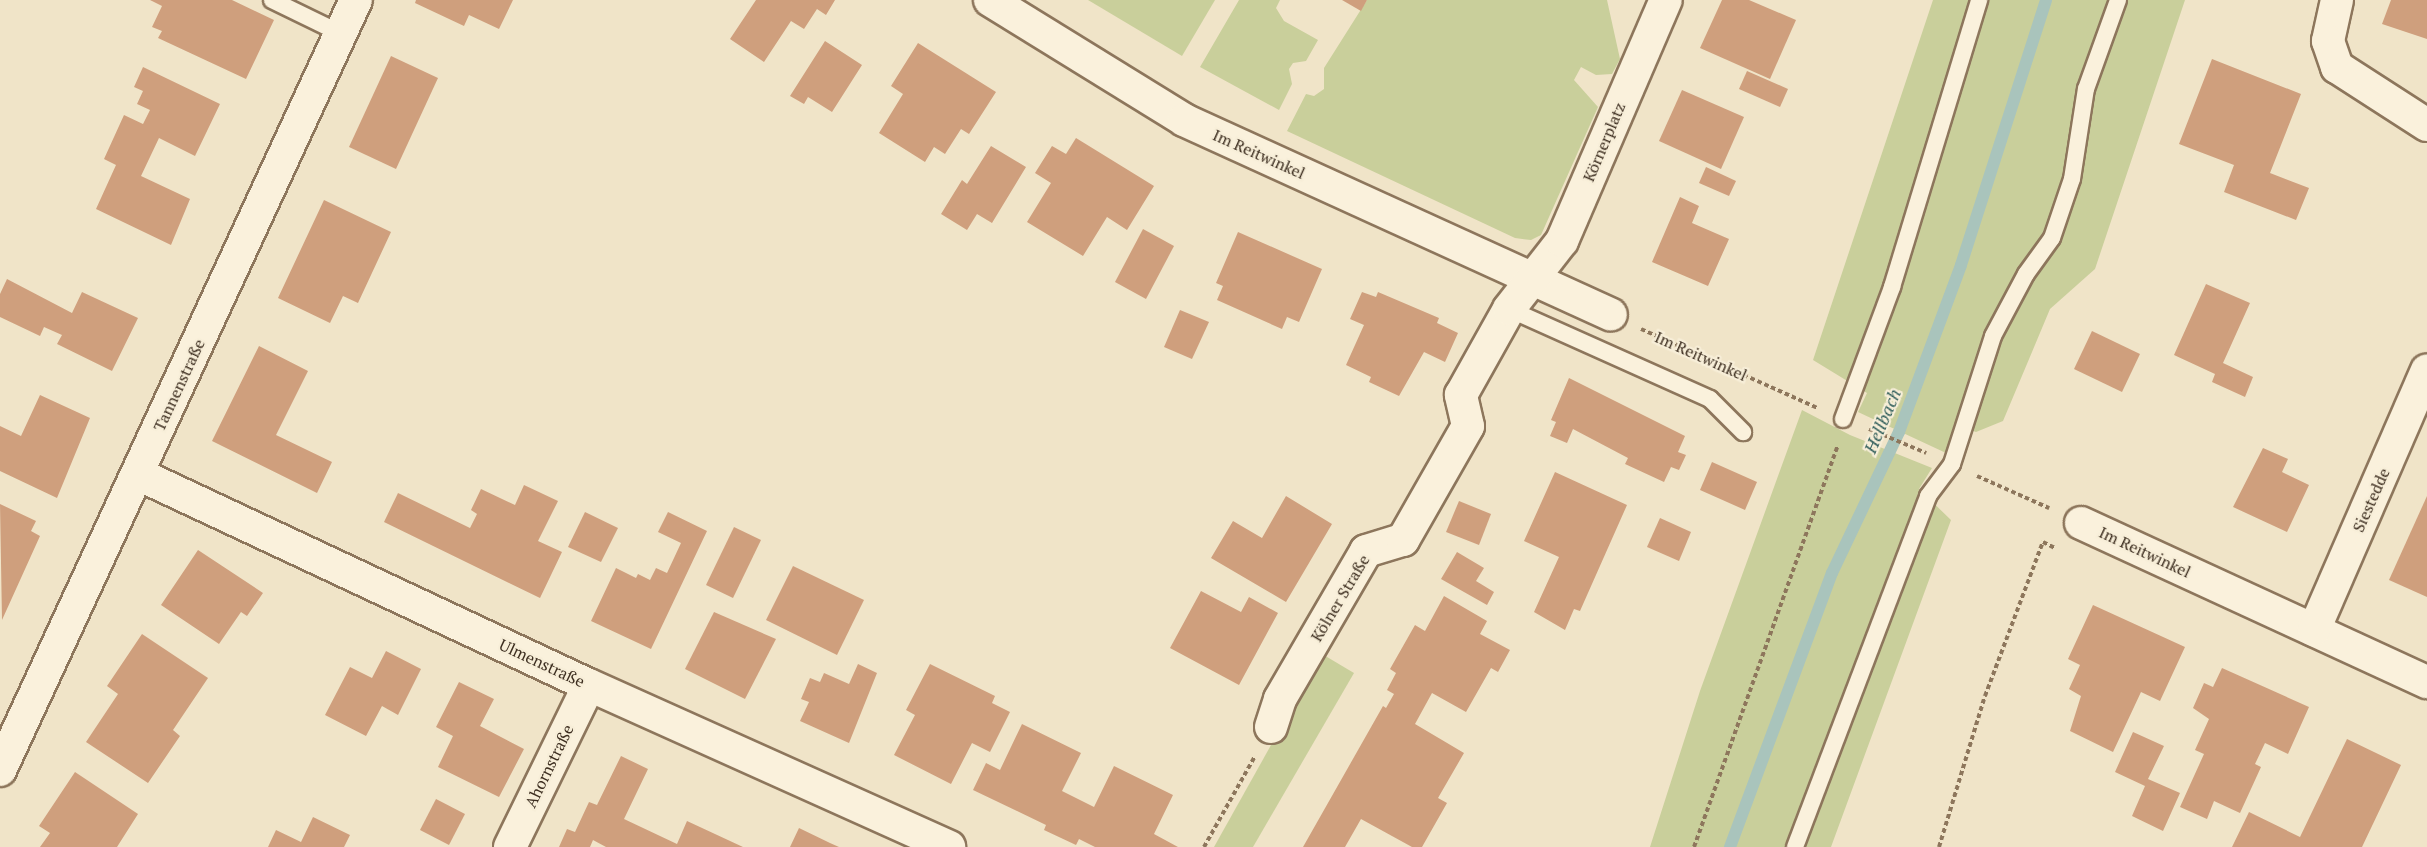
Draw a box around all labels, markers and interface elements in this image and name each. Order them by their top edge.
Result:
street label: Körnerplatz [1579,100,1629,184]
street label: Im Reitwinkel [1210,125,1308,183]
street label: Im Reitwinkel [1652,327,1750,385]
street label: Tannenstraße [149,336,209,434]
water label: Hellbach [1859,386,1905,456]
street label: Siestedde [2348,465,2394,535]
street label: Im Reitwinkel [2096,522,2194,582]
street label: Kölner Straße [1307,551,1373,645]
street label: Ulmenstraße [496,635,588,691]
street label: Ahornstraße [521,721,577,811]

